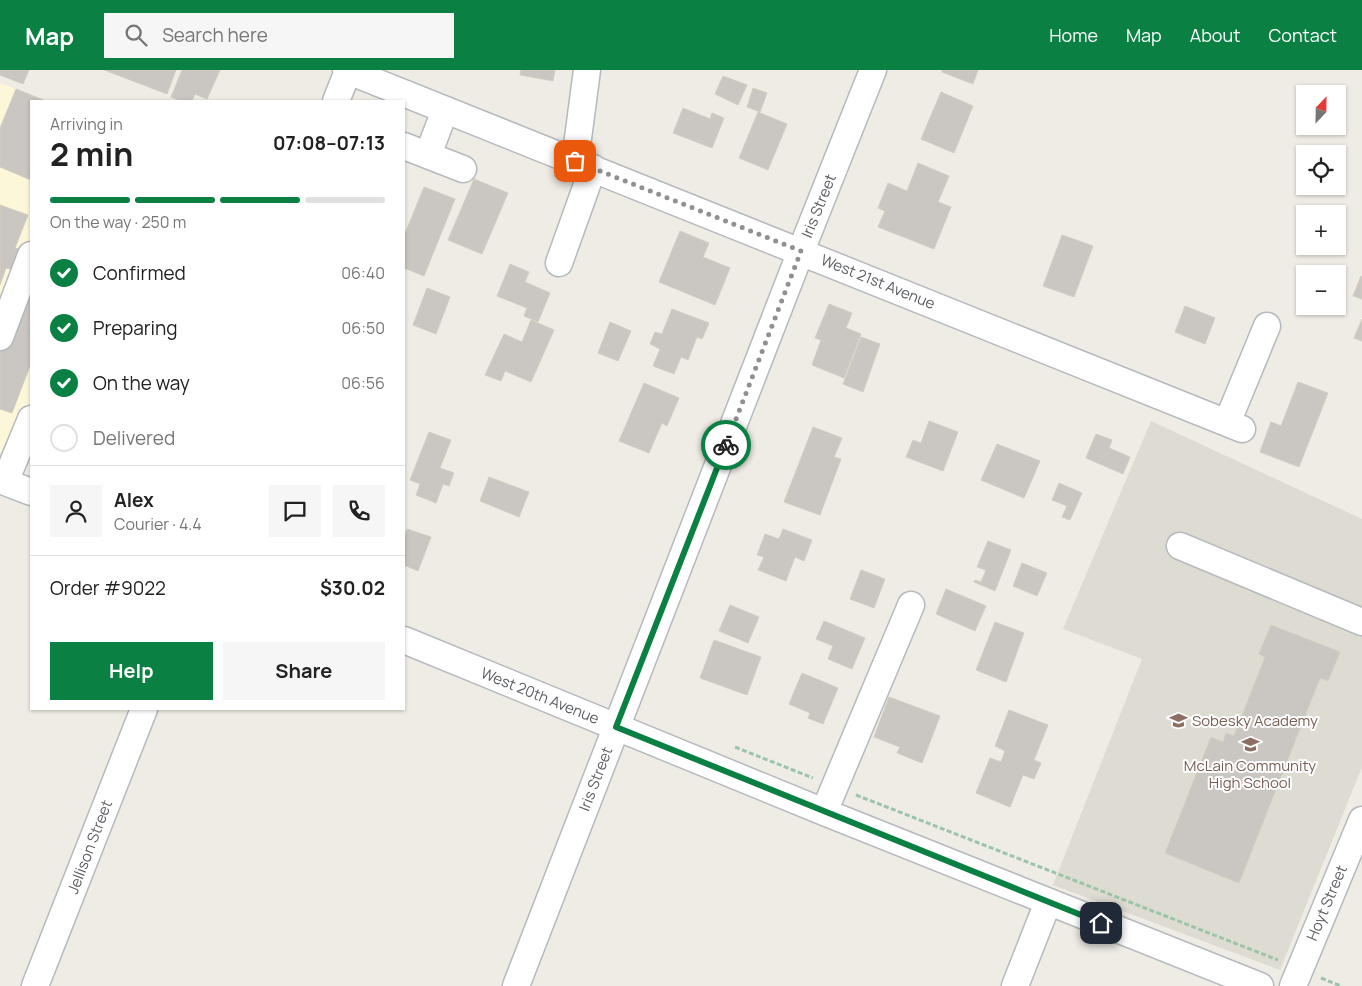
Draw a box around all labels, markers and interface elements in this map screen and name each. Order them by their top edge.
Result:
search box [104,13,454,58]
text: Map [25,19,74,52]
icon: search [122,21,150,49]
text: Search here [162,22,268,48]
text: Home [1049,23,1098,47]
text: Map [1126,23,1162,47]
text: About [1190,23,1240,47]
text: Contact [1268,23,1337,47]
north arrow [1296,85,1346,135]
map controls [1296,85,1346,315]
text: Arriving in [50,113,123,135]
text: 07:08–07:13 [273,130,385,156]
text: 2 min [50,132,133,176]
pin [554,140,596,182]
button: locate [1296,145,1346,195]
icon: bag [561,147,589,175]
street label: Iris Street [796,171,841,241]
button: + [1296,205,1346,255]
text: On the way · 250 m [50,211,186,233]
street label: West 21st Avenue [818,249,939,314]
icon: check [50,259,78,287]
text: Confirmed [93,260,186,286]
text: 06:40 [341,262,385,284]
button: − [1296,265,1346,315]
icon: check [50,314,78,342]
text: Preparing [93,315,178,341]
text: 06:50 [342,317,385,339]
icon: check [50,369,78,397]
text: On the way [93,370,190,396]
text: 06:56 [341,372,385,394]
courier [701,420,751,470]
text: Delivered [93,425,175,451]
icon: bike [712,431,740,459]
button: person [50,485,102,537]
button: chat [269,485,321,537]
button: phone [333,485,385,537]
text: Alex [114,487,154,513]
text: Courier · 4.4 [114,513,202,535]
text: Order #9022 [50,575,166,601]
text: $30.02 [320,575,385,601]
button: Help [50,642,213,700]
button: Share [223,642,385,700]
street label: West 20th Avenue [478,662,603,729]
place label: Sobesky Academy [1192,710,1318,731]
school or university icon: Sobesky Academy [1168,711,1188,731]
school or university icon: McLain Community High School [1240,735,1260,755]
street label: Iris Street [574,744,617,814]
place label: McLain Community High School [1184,755,1316,793]
street label: Jellison Street [62,797,117,897]
street label: Hoyt Street [1301,862,1352,944]
pin [1080,902,1122,944]
icon: home [1087,909,1115,937]

